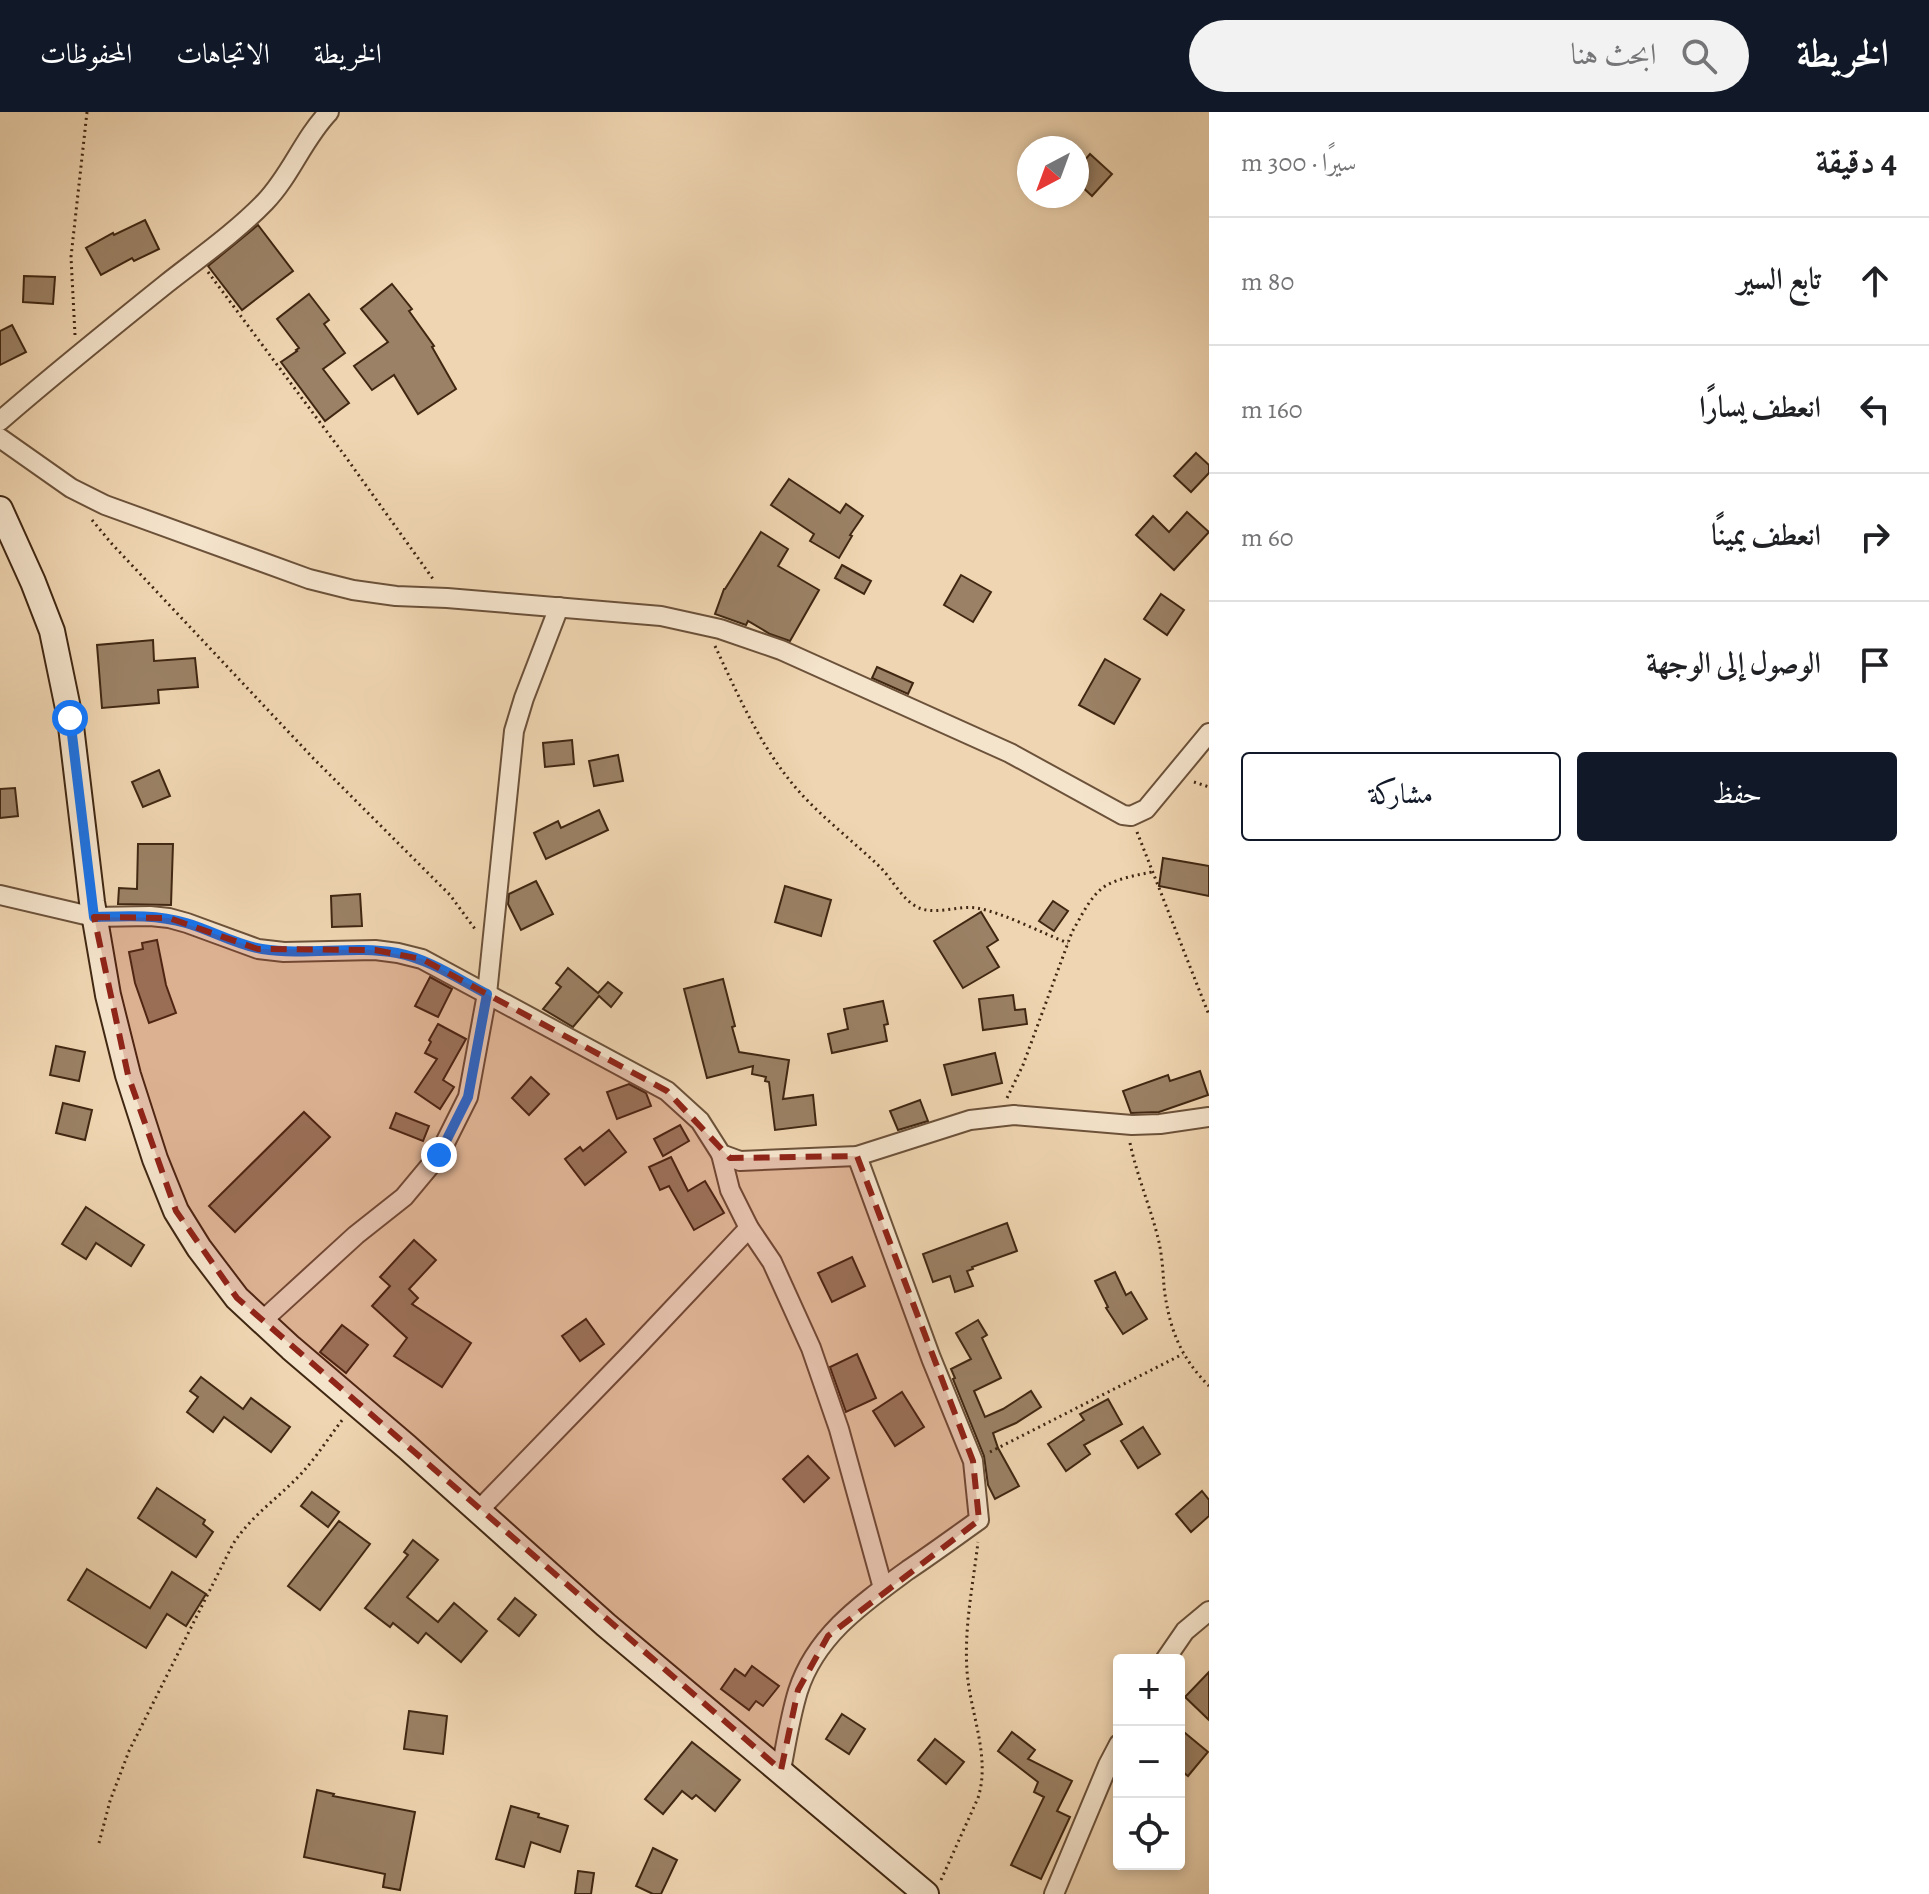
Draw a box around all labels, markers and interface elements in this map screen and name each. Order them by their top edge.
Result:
search box [1189,20,1749,92]
text: الخريطة [1797,27,1889,79]
text: ابحث هنا [1571,34,1657,74]
icon: search [1677,34,1721,78]
text: المحفوظات [40,35,132,73]
text: الاتجاهات [176,35,270,73]
text: الخريطة [314,35,382,73]
north arrow [1017,136,1089,208]
text: 4 دقيقة [1816,137,1897,184]
text: سيرًا · 300 m [1241,145,1356,180]
text: تابع السير [1737,259,1821,299]
icon: ahead [1853,259,1897,303]
text: 80 m [1241,264,1294,299]
text: انعطف يسارًا [1699,387,1821,427]
icon: left [1853,387,1897,431]
text: 160 m [1241,392,1303,427]
text: انعطف يمينًا [1711,515,1821,555]
icon: right [1853,515,1897,559]
text: 60 m [1241,520,1294,555]
text: الوصول إلى الوجهة [1646,643,1821,683]
icon: arrive [1853,643,1897,687]
route start [52,700,88,736]
button: مشاركة [1241,752,1561,841]
button: حفظ [1577,752,1897,841]
route end [421,1137,457,1173]
map controls [1113,1654,1185,1870]
button: + [1113,1654,1185,1726]
button: − [1113,1726,1185,1798]
button: locate [1113,1798,1185,1870]

